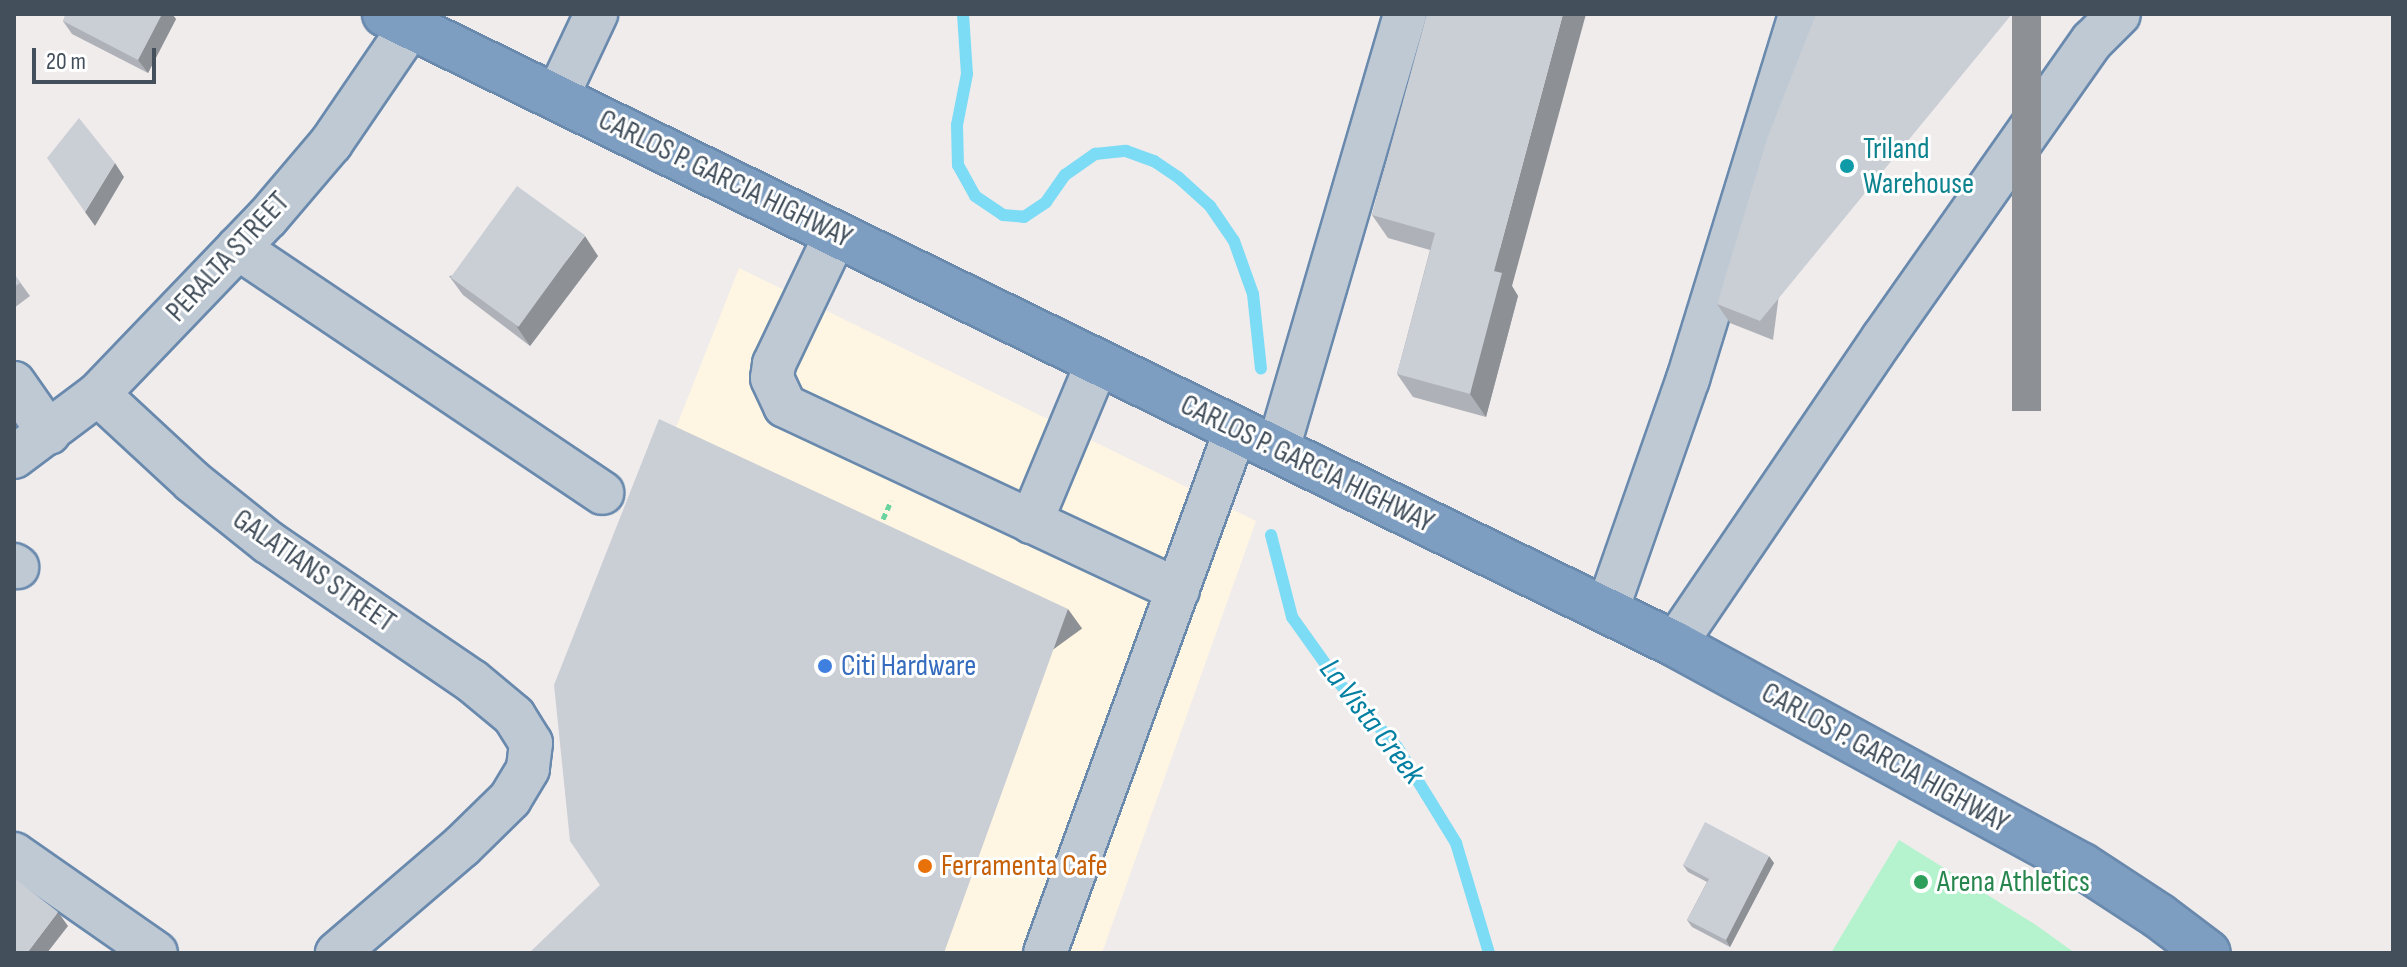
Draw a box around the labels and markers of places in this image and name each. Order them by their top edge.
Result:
place label: Triland Warehouse [1863,131,1974,202]
marker: Triland Warehouse [1838,157,1856,175]
place label: Citi Hardware [841,648,976,684]
marker: Citi Hardware [816,657,834,675]
place label: Ferramenta Cafe [941,848,1108,884]
marker: Ferramenta Cafe [916,857,934,875]
place label: Arena Athletics [1937,864,2090,900]
marker: Arena Athletics [1912,873,1930,891]

